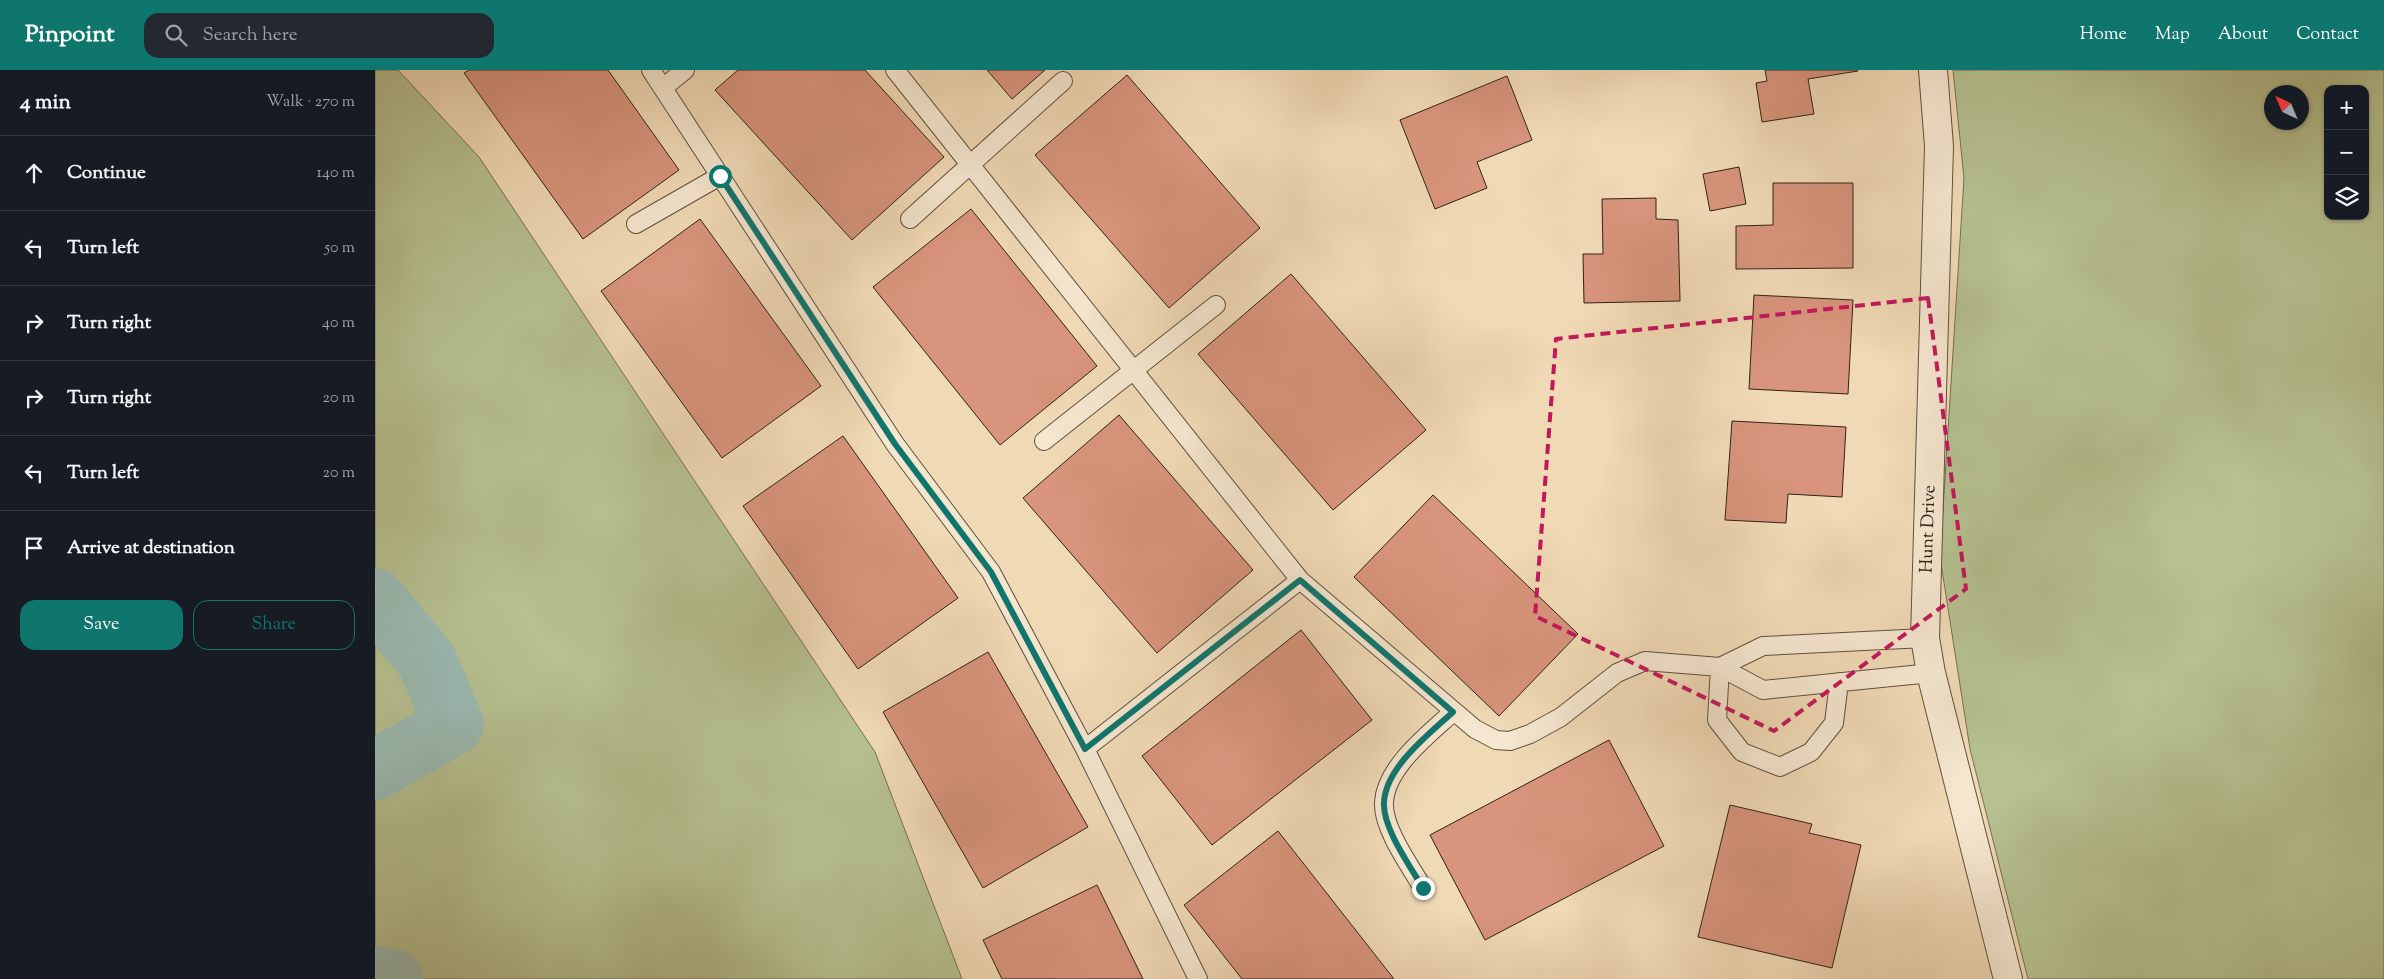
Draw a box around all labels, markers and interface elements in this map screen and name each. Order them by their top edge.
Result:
search box [144,13,494,58]
text: Pinpoint [25,18,114,52]
icon: search [162,21,190,49]
text: Search here [202,22,298,49]
text: Home [2080,22,2127,48]
text: Map [2155,22,2190,48]
text: About [2218,22,2268,48]
text: Contact [2296,22,2359,48]
north arrow [2264,85,2309,130]
map controls [2324,85,2369,220]
button: + [2324,85,2369,130]
text: 4 min [20,88,71,118]
text: Walk · 270 m [266,91,355,114]
button: − [2324,130,2369,175]
icon: ahead [20,159,48,187]
text: Continue [67,160,146,187]
text: 140 m [317,162,355,185]
route start [709,165,732,188]
button: layers [2324,175,2369,220]
icon: left [20,234,48,262]
text: Turn left [67,235,139,262]
text: 50 m [324,237,355,260]
icon: right [20,309,48,337]
text: Turn right [67,310,151,337]
text: 40 m [322,312,355,335]
icon: right [20,384,48,412]
text: Turn right [67,385,151,412]
text: 20 m [322,387,355,410]
icon: left [20,459,48,487]
text: Turn left [67,460,139,487]
text: 20 m [322,462,355,485]
street label: Hunt Drive [1914,484,1944,574]
icon: arrive [20,534,48,562]
text: Arrive at destination [67,535,235,562]
button: Save [20,600,183,650]
button: Share [193,600,355,650]
route end [1412,877,1435,900]

